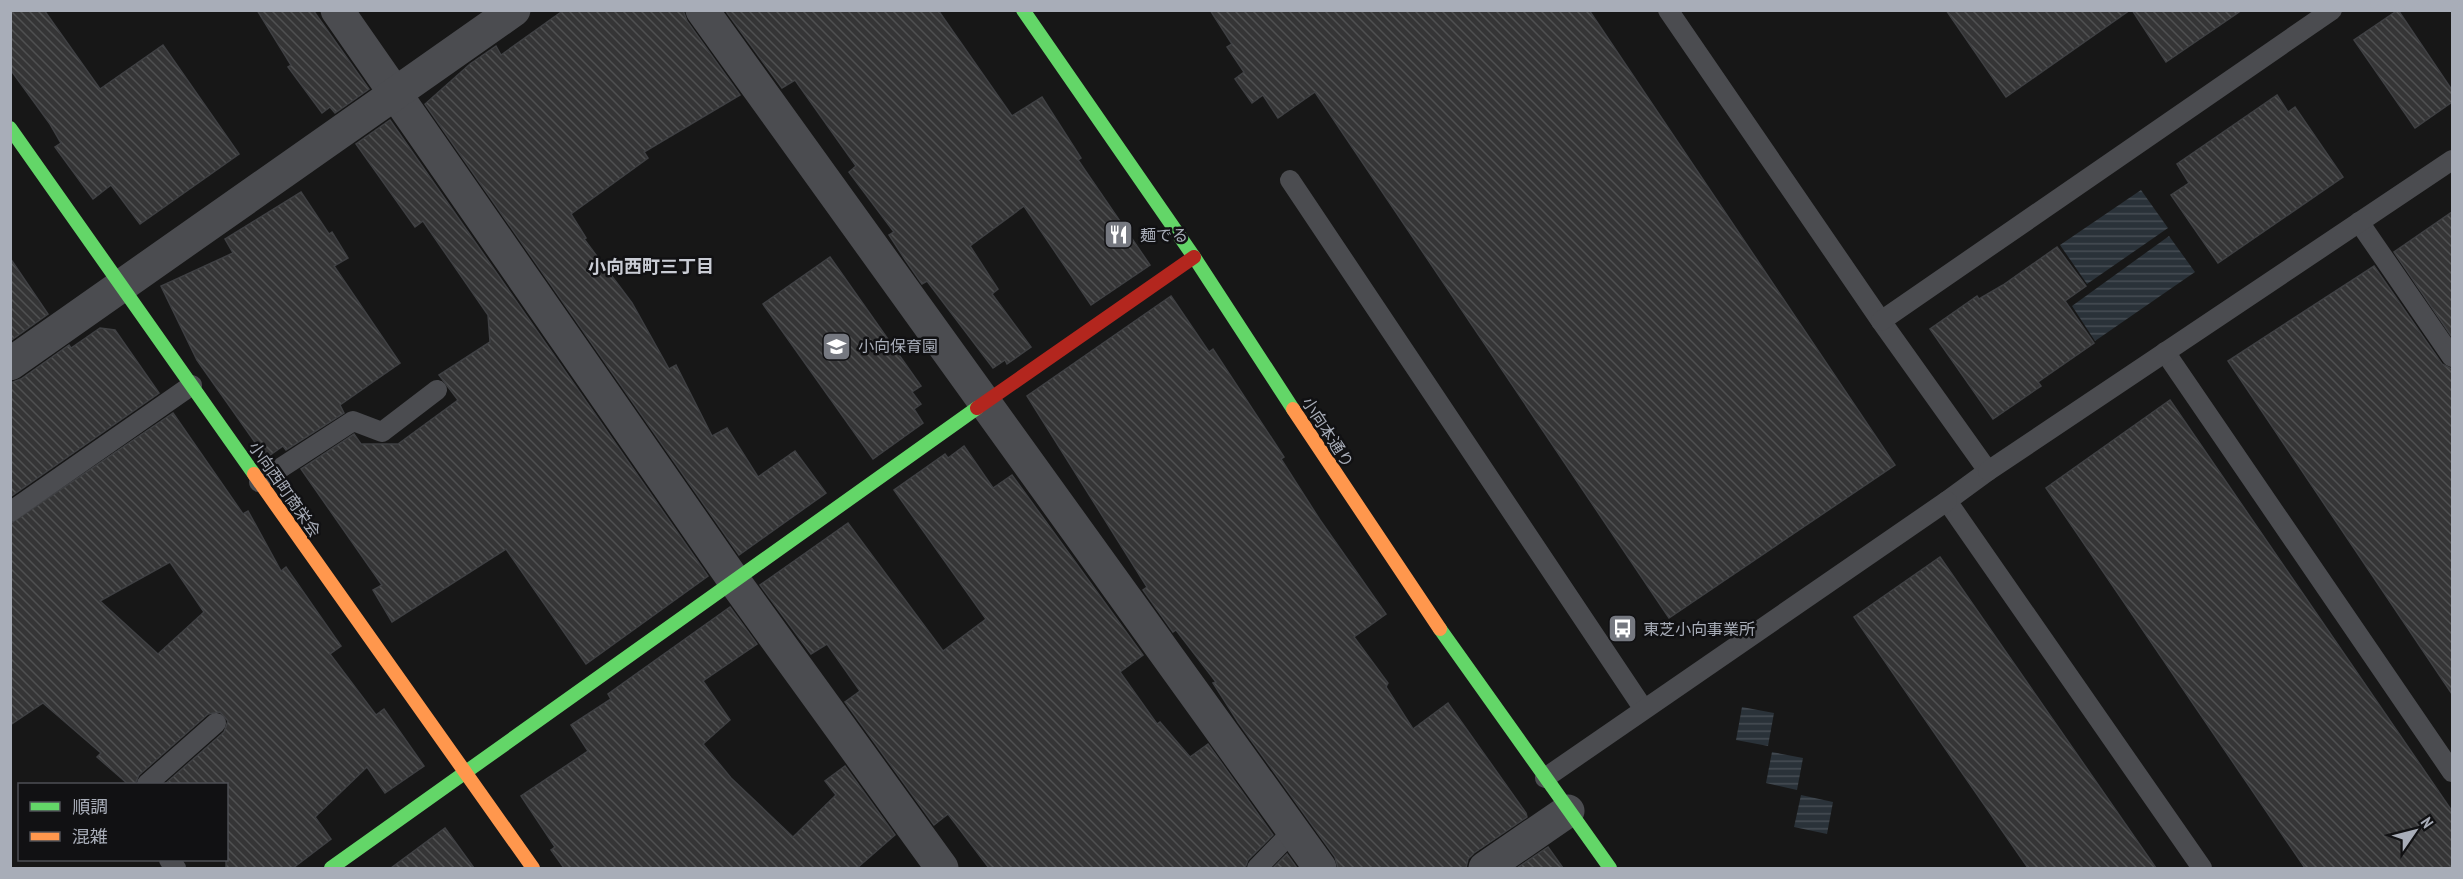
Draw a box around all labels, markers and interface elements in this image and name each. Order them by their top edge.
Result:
restaurant icon: 麺でる [1103,219,1135,251]
place label: 麺でる [1140,225,1188,245]
district label: 小向西町三丁目 [588,255,714,278]
school or university icon: 小向保育園 [821,330,853,362]
place label: 小向保育園 [858,336,938,356]
street label: 小向本通り [1298,393,1358,471]
street label: 小向西町商栄会 [245,437,325,541]
bus stop icon: 東芝小向事業所 [1606,613,1638,645]
place label: 東芝小向事業所 [1643,619,1755,639]
legend [18,783,228,861]
text: 順調 [72,795,108,818]
north arrow [2385,801,2445,861]
text: N [2417,813,2438,832]
text: 混雑 [72,825,108,848]

